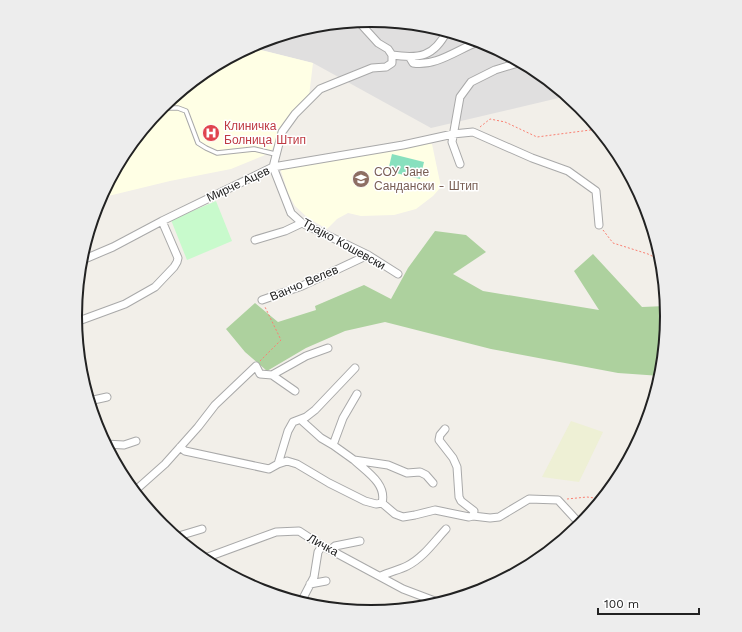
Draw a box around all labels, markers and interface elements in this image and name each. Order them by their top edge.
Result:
place label: Клиничка Болница Штип [224,119,306,147]
hospital icon: Клиничка Болница Штип [201,123,221,143]
street label: Мирче Ацев [204,163,272,205]
place label: СОУ Јане Сандански - Штип [374,165,478,193]
school or university icon: СОУ Јане Сандански - Штип [351,169,371,189]
street label: Трајко Кошевски [300,215,388,273]
street label: Ванчо Велев [268,262,340,304]
street label: Личка [305,531,341,559]
scale bar [598,590,699,616]
text: 100 m [604,597,639,611]

